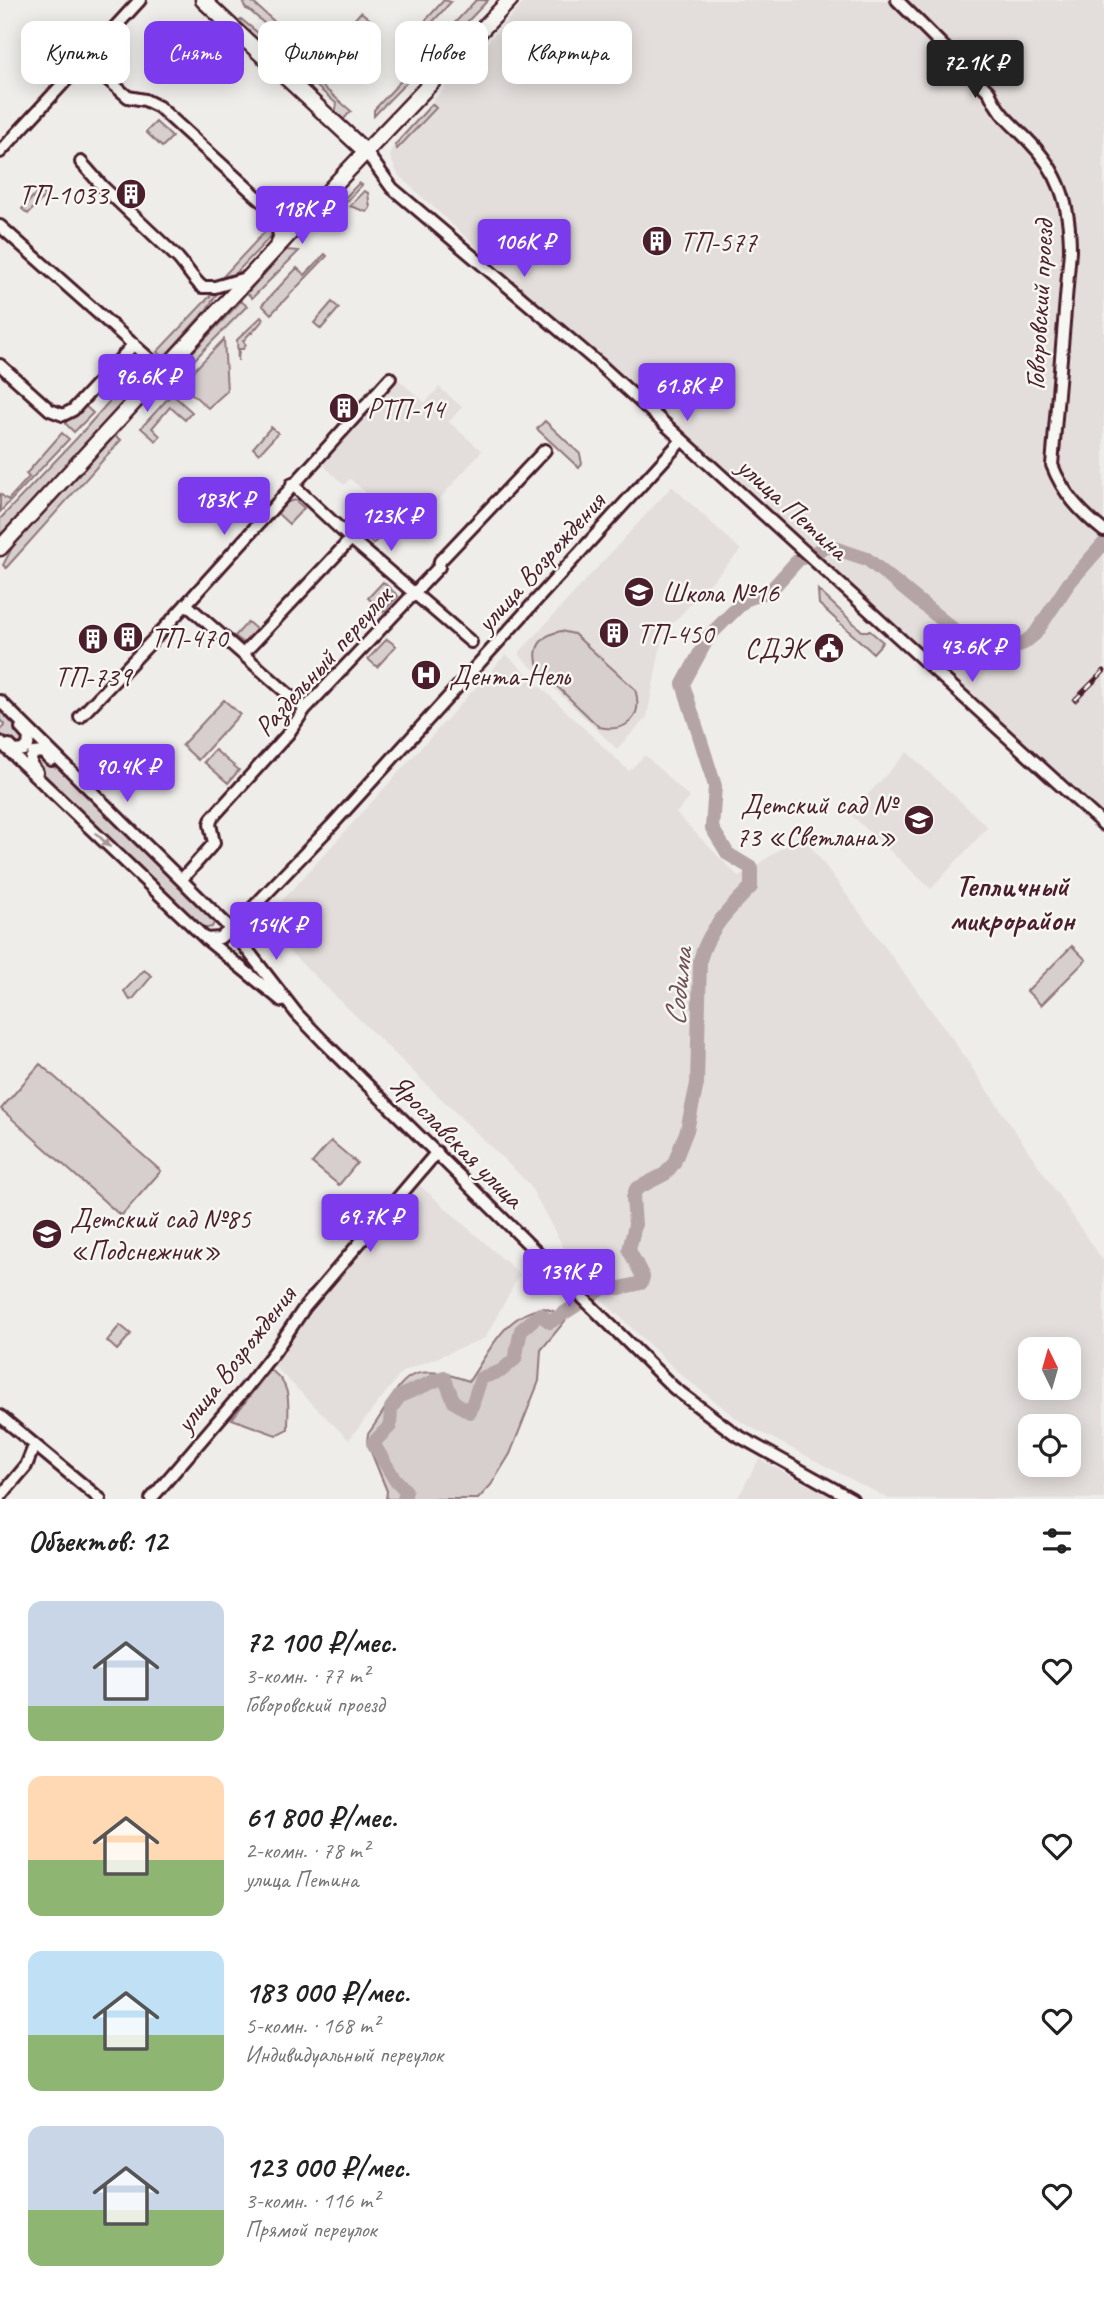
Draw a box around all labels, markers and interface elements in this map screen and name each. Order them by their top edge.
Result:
chip: Купить [21,21,130,84]
chip: Снять [144,21,244,84]
chip: Фильтры [258,21,381,84]
chip: Новое [395,21,488,84]
chip: Квартира [502,21,632,84]
pin: 72.1K ₽ [910,41,1040,100]
text: 72.1K ₽ [943,48,1007,77]
place label: ТП-1033 [19,177,110,212]
building icon: ТП-1033 [114,177,148,211]
pin: 118K ₽ [245,187,359,246]
text: 118K ₽ [272,194,332,223]
street label: Говоровский проезд [1017,216,1061,391]
pin: 106K ₽ [467,219,581,279]
building icon: ТП-577 [640,224,674,258]
place label: ТП-577 [680,224,758,259]
text: 106K ₽ [494,227,554,256]
pin: 96.6K ₽ [82,354,212,414]
text: 96.6K ₽ [114,362,180,391]
pin: 61.8K ₽ [622,364,752,423]
text: 61.8K ₽ [654,371,720,400]
building icon: РТП-14 [327,391,361,425]
place label: РТП-14 [367,391,447,426]
street label: улица Петина [729,448,858,569]
pin: 183K ₽ [167,477,281,537]
street label: улица Возрождения [467,483,614,641]
text: 183K ₽ [194,485,254,514]
pin: 123K ₽ [334,494,448,553]
text: 123K ₽ [361,501,421,530]
school or university icon: Школа №16 [622,575,656,609]
place label: Школа №16 [662,575,780,610]
street label: Раздельный переулок [246,577,402,744]
building icon: ТП-450 [597,616,631,650]
place label: ТП-450 [637,616,716,651]
building icon: ТП-470 [111,620,145,654]
place label: ТП-470 [151,620,230,655]
building icon: ТП-739 [76,622,110,656]
pin: 43.6K ₽ [907,624,1037,684]
place label: СДЭК [745,631,812,666]
public building icon: СДЭК [812,631,846,665]
text: 43.6K ₽ [939,632,1005,661]
hospital icon: Дента-Нель [409,658,443,692]
place label: Дента-Нель [449,658,572,693]
place label: ТП-739 [55,659,134,694]
pin: 90.4K ₽ [62,744,192,804]
text: 90.4K ₽ [95,752,159,781]
place label: Детский сад № 73 «Светлана» [736,787,900,854]
school or university icon: Детский сад № 73 «Светлана» [902,803,936,837]
one-way arrow [94,831,111,847]
district label: Тепличный микрорайон [949,867,1076,939]
pin: 154K ₽ [219,902,333,962]
text: 154K ₽ [246,910,306,939]
water label: Содима [655,943,701,1028]
street label: Ярославская улица [383,1067,533,1217]
pin: 69.7K ₽ [305,1194,435,1254]
place label: Детский сад №85 «Подснежник» [70,1201,252,1268]
text: 69.7K ₽ [338,1202,402,1231]
school or university icon: Детский сад №85 «Подснежник» [30,1217,64,1251]
pin: 139K ₽ [512,1250,626,1309]
text: 139K ₽ [539,1257,599,1286]
street label: улица Возрождения [166,1277,305,1441]
north arrow [1018,1337,1082,1400]
map controls [1018,1337,1081,1477]
button: locate [1018,1414,1081,1477]
text: Объектов: 12 [28,1522,167,1560]
icon: filters [1038,1522,1076,1560]
text: 72 100 ₽/мес. [245,1623,396,1661]
icon: home [84,1629,168,1713]
icon: heart [1038,1652,1076,1690]
text: 3-комн. · 77 m² [245,1661,369,1690]
text: Говоровский проезд [245,1690,384,1719]
text: 61 800 ₽/мес. [245,1798,397,1836]
icon: home [84,1804,168,1888]
icon: heart [1038,1827,1076,1865]
text: 2-комн. · 78 m² [245,1836,369,1865]
text: улица Петина [245,1865,358,1894]
text: 183 000 ₽/мес. [245,1973,410,2011]
icon: home [84,1979,168,2063]
icon: heart [1038,2002,1076,2040]
text: 5-комн. · 168 m² [245,2011,379,2040]
text: Индивидуальный переулок [245,2040,443,2069]
text: 123 000 ₽/мес. [245,2148,410,2186]
icon: home [84,2154,168,2238]
icon: heart [1038,2177,1076,2215]
text: 3-комн. · 116 m² [245,2186,379,2215]
text: Прямой переулок [245,2215,376,2244]

